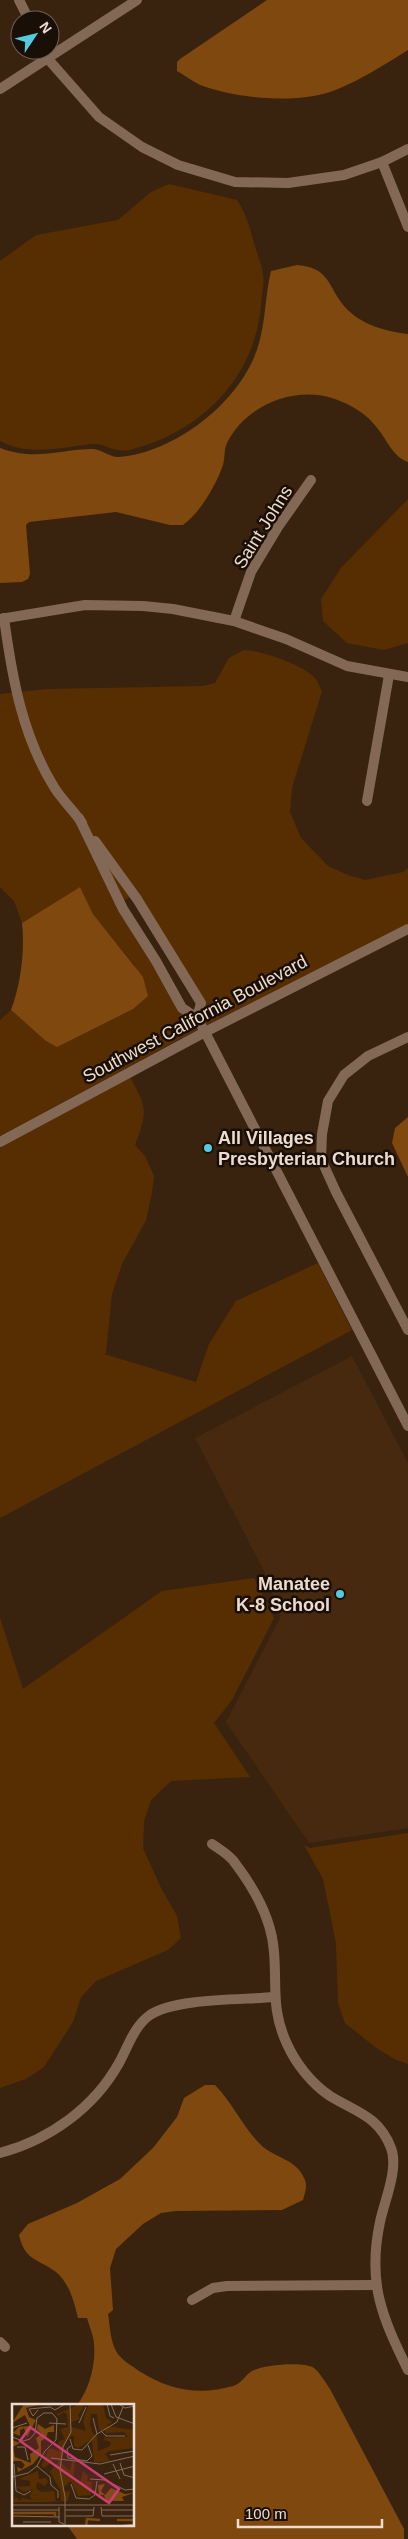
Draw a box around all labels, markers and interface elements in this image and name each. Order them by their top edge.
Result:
north arrow [10,10,60,60]
text: N [36,19,55,36]
street label: Saint Johns [230,482,296,572]
street label: Southwest California Boulevard [79,951,311,1087]
place label: All Villages Presbyterian Church [218,1128,395,1169]
marker: All Villages Presbyterian Church [202,1142,214,1154]
place label: Manatee K-8 School [236,1574,330,1615]
marker: Manatee K-8 School [334,1588,346,1600]
inset map [12,2404,135,2526]
scale bar [238,2496,382,2528]
text: 100 m [245,2505,287,2522]

